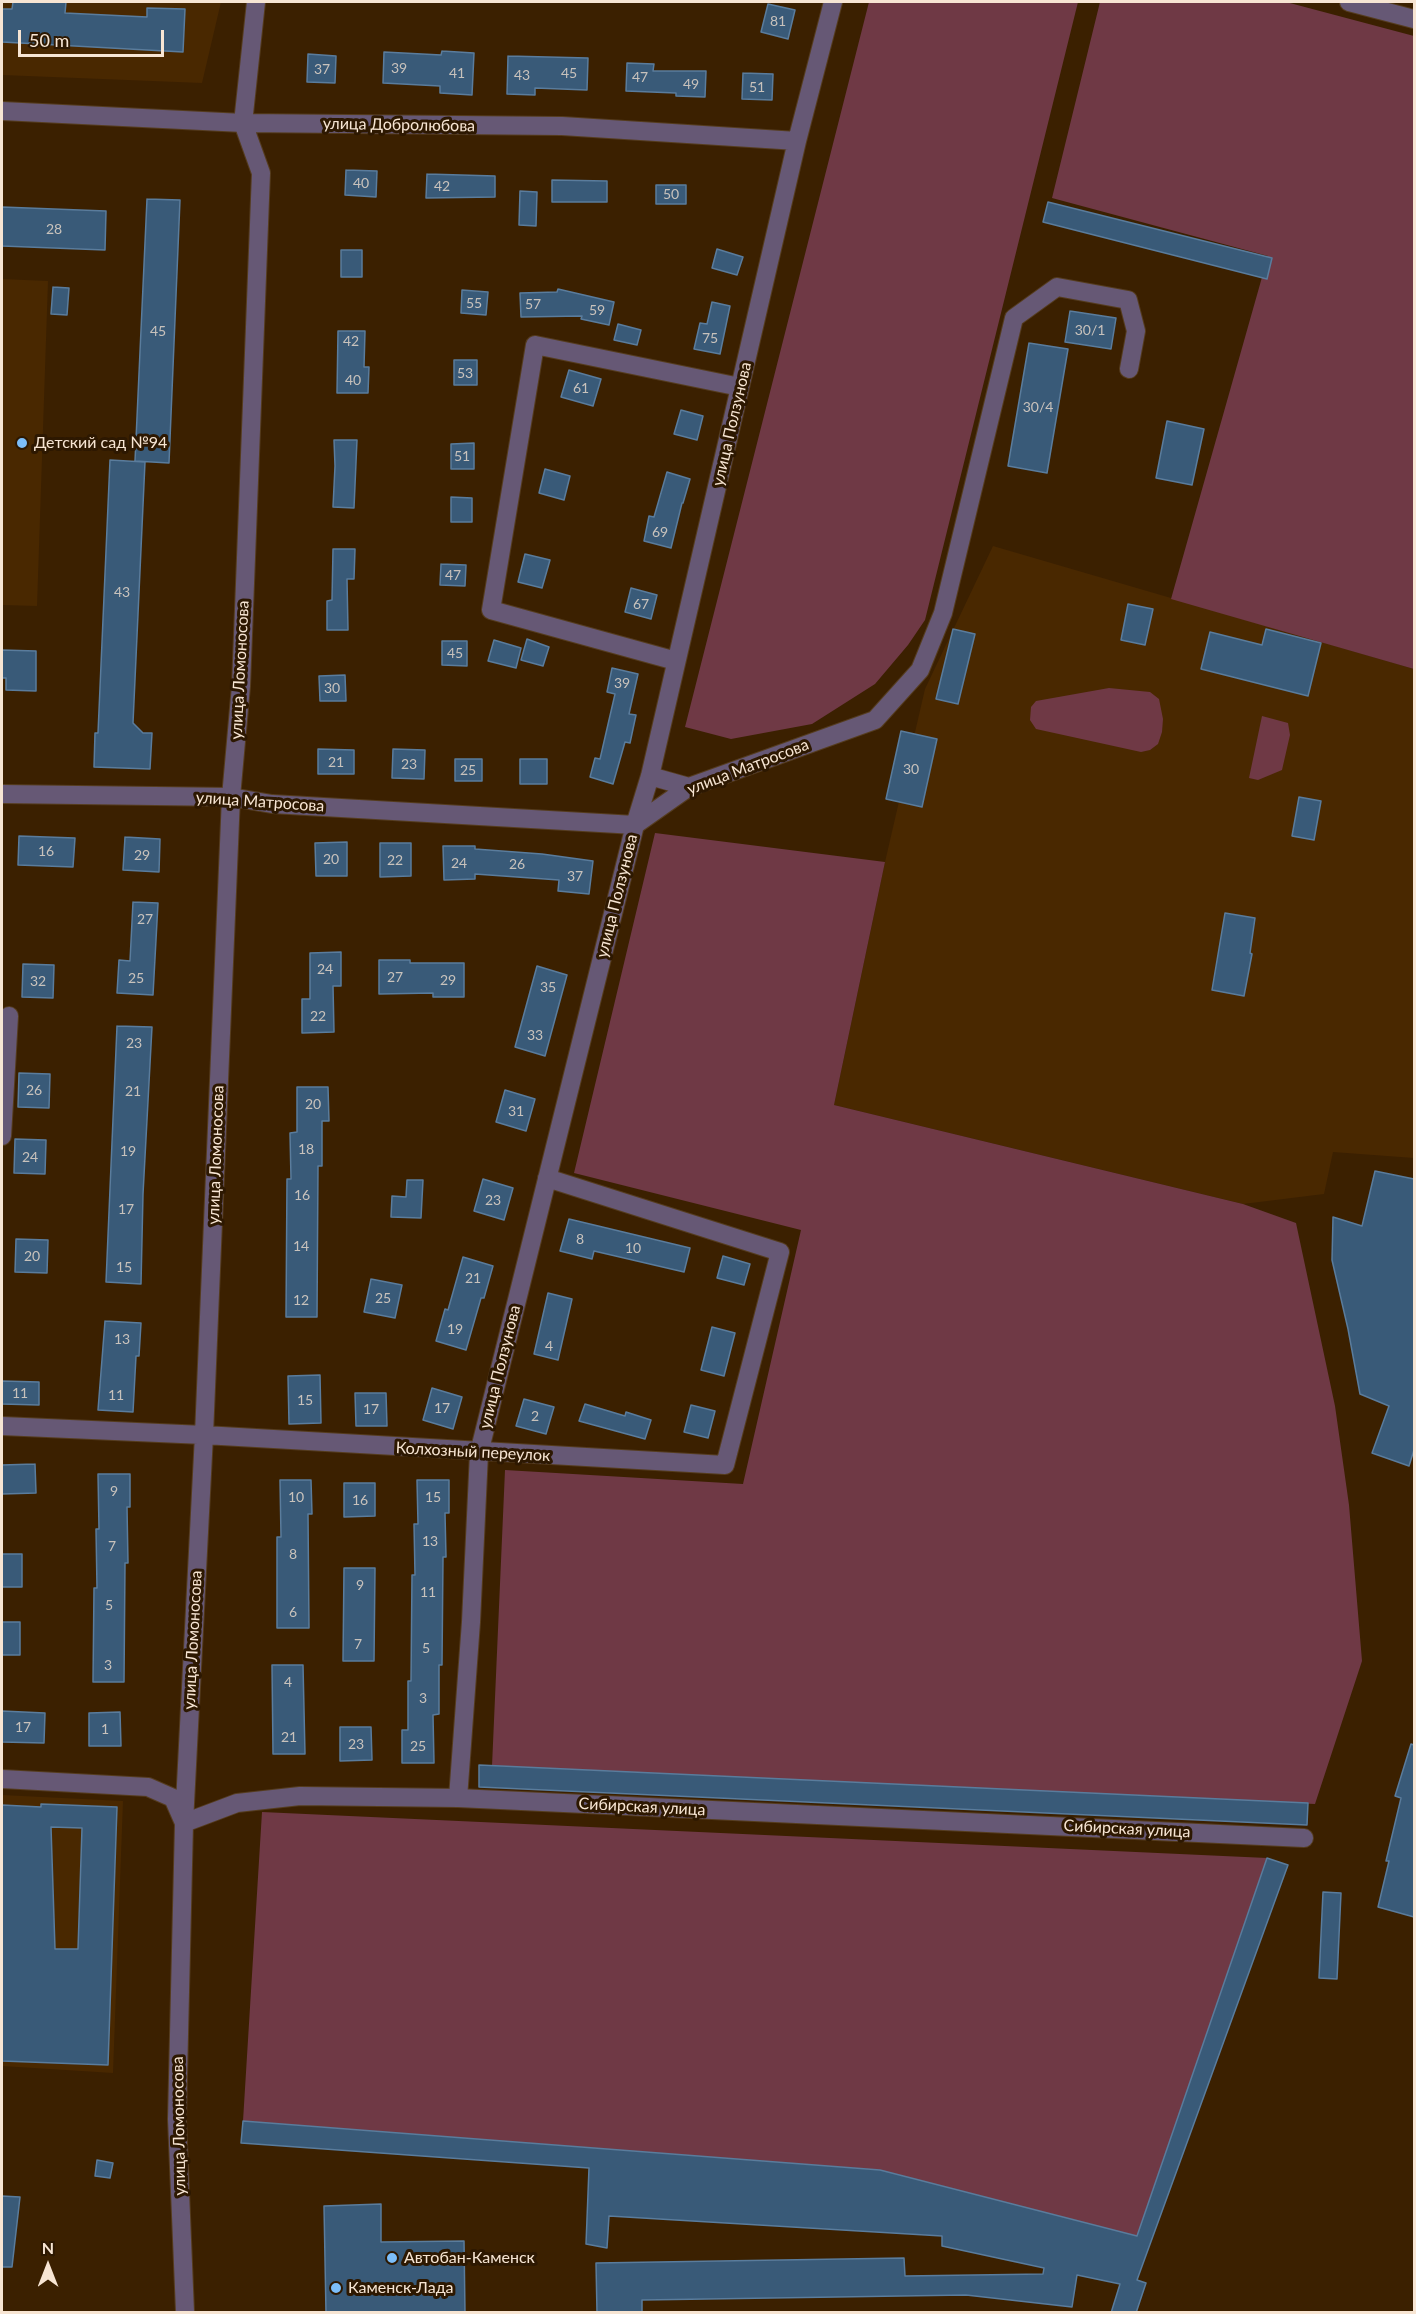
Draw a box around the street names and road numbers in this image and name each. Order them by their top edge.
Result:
street label: улица Добролюбова [323,114,475,136]
street label: улица Ползунова [708,360,756,488]
street label: улица Ломоносова [227,600,253,740]
street label: улица Матросова [684,735,812,799]
street label: улица Матросова [195,788,325,816]
street label: улица Ползунова [592,832,642,960]
street label: улица Ломоносова [204,1085,228,1225]
street label: улица Ползунова [475,1303,525,1431]
street label: Колхозный переулок [395,1438,551,1466]
street label: улица Ломоносова [180,1570,206,1710]
street label: Сибирская улица [578,1794,706,1820]
street label: Сибирская улица [1063,1816,1191,1842]
street label: улица Ломоносова [168,2056,190,2196]

